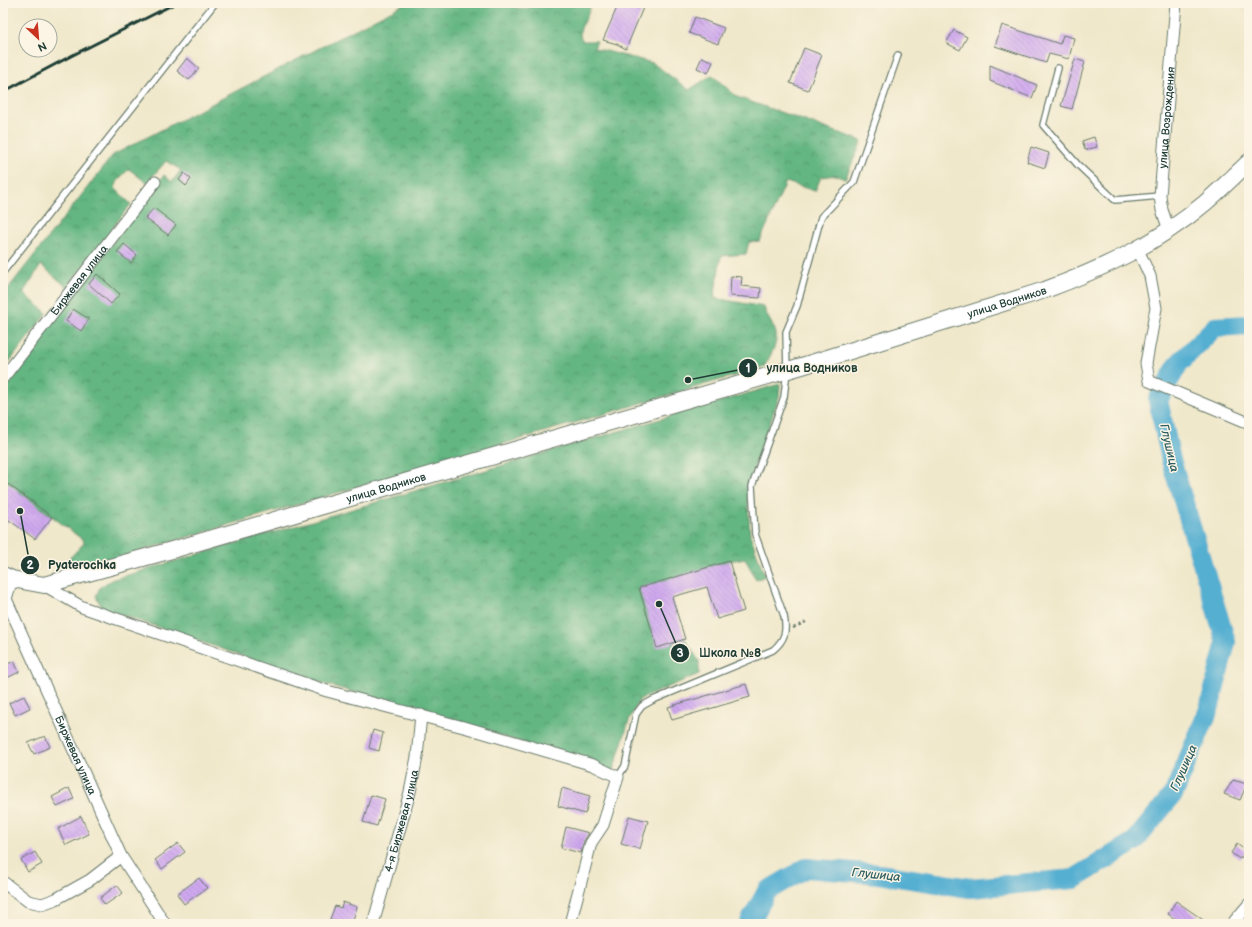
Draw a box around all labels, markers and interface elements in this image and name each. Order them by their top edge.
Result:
north arrow [18,18,58,58]
text: N [36,39,49,54]
street label: улица Возрождения [1156,66,1177,169]
street label: Биржевая улица [48,242,111,318]
street label: улица Водников [966,283,1048,320]
callout: улица Водников [738,356,865,380]
text: 1 [745,361,751,376]
text: улица Водников [767,361,858,376]
water label: Глушица [1156,422,1182,474]
street label: улица Водников [345,470,427,505]
callout: Pyaterochka [20,553,125,577]
text: 2 [26,558,34,573]
text: Pyaterochka [48,558,116,573]
callout: Школа №8 [670,641,769,665]
text: 3 [676,646,684,661]
text: Школа №8 [699,646,761,661]
street label: Биржевая улица [53,714,99,797]
water label: Глушица [1167,743,1201,793]
street label: 4-я Биржевая улица [381,768,421,873]
water label: Глушица [851,865,901,885]

